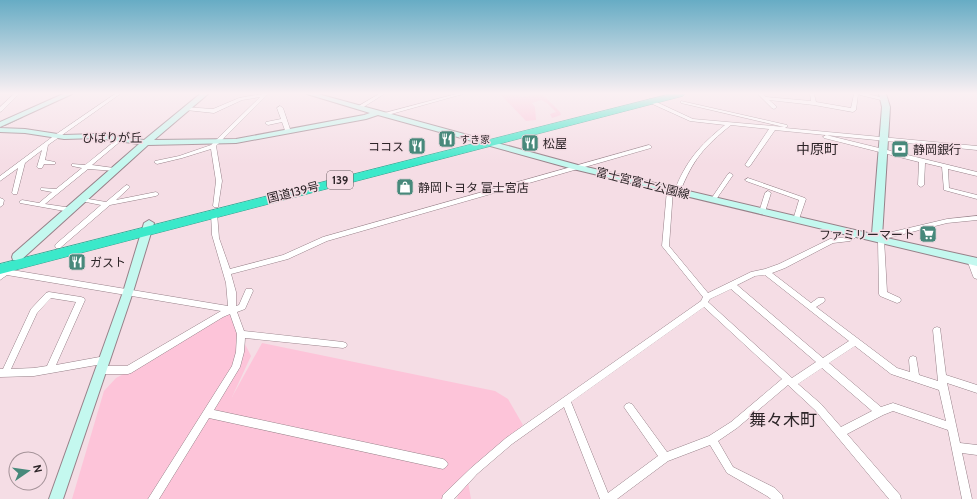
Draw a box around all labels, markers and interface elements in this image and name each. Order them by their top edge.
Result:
restaurant icon: すき家 [437,129,457,149]
district label: ひばりが丘 [82,130,142,145]
place label: すき家 [460,133,490,146]
restaurant icon: 松屋 [520,133,540,153]
restaurant icon: ココス [407,136,427,156]
place label: 松屋 [543,136,567,151]
place label: ココス [368,139,404,154]
bank icon: 静岡銀行 [890,139,910,159]
district label: 中原町 [796,140,838,158]
place label: 静岡銀行 [913,142,961,157]
street label: 富士宮富士公園線 [595,164,691,202]
road number: 139 [327,171,353,189]
shop icon: 静岡トヨタ 富士宮店 [395,177,415,197]
street label: 国道139号 [265,178,321,206]
place label: 静岡トヨタ 富士宮店 [418,180,529,195]
supermarket icon: ファミリーマート [918,224,938,244]
place label: ファミリーマート [819,227,915,242]
restaurant icon: ガスト [67,252,87,272]
place label: ガスト [90,255,126,270]
district label: 舞々木町 [749,410,817,430]
north arrow [8,451,48,491]
text: N [30,463,45,474]

